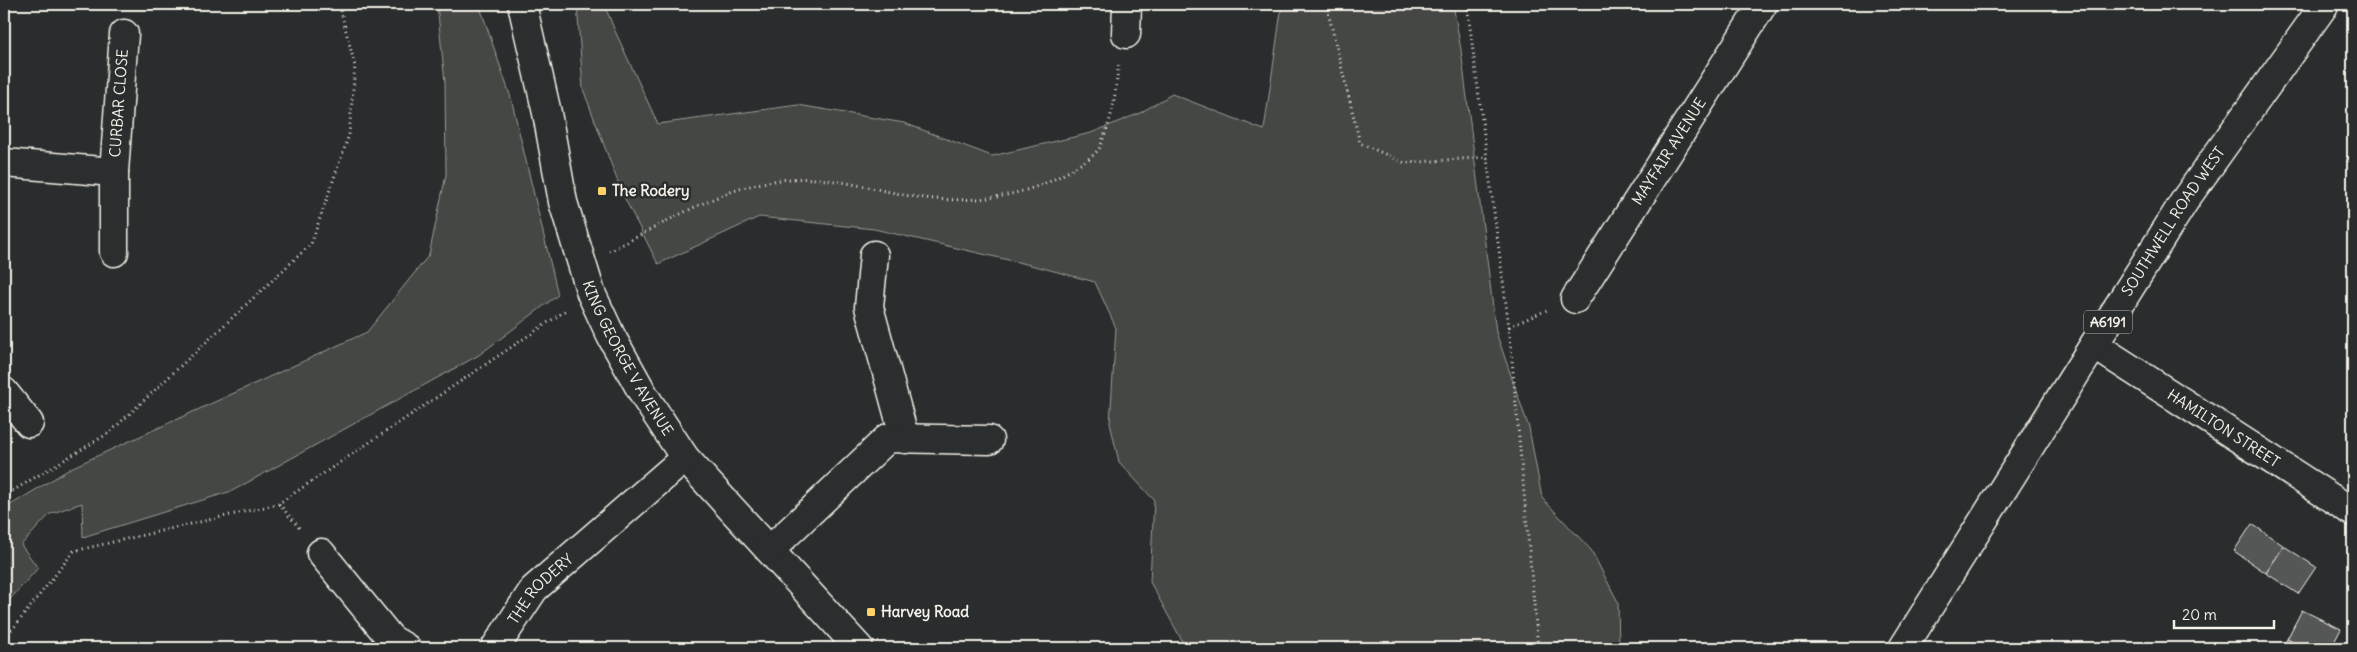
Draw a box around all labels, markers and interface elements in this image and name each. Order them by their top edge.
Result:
street label: CURBAR CLOSE [105,48,132,158]
street label: MAYFAIR AVENUE [1627,94,1710,208]
street label: SOUTHWELL ROAD WEST [2117,143,2229,299]
place label: The Rodery [612,181,689,201]
marker: The Rodery [596,185,608,197]
street label: KING GEORGE V AVENUE [579,278,678,439]
road number: A6191 [2084,311,2132,334]
street label: HAMILTON STREET [2164,385,2284,471]
street label: THE RODERY [503,549,577,628]
scale bar [2174,597,2274,629]
place label: Harvey Road [881,602,969,622]
text: 20 m [2182,605,2217,624]
marker: Harvey Road [865,606,877,618]

